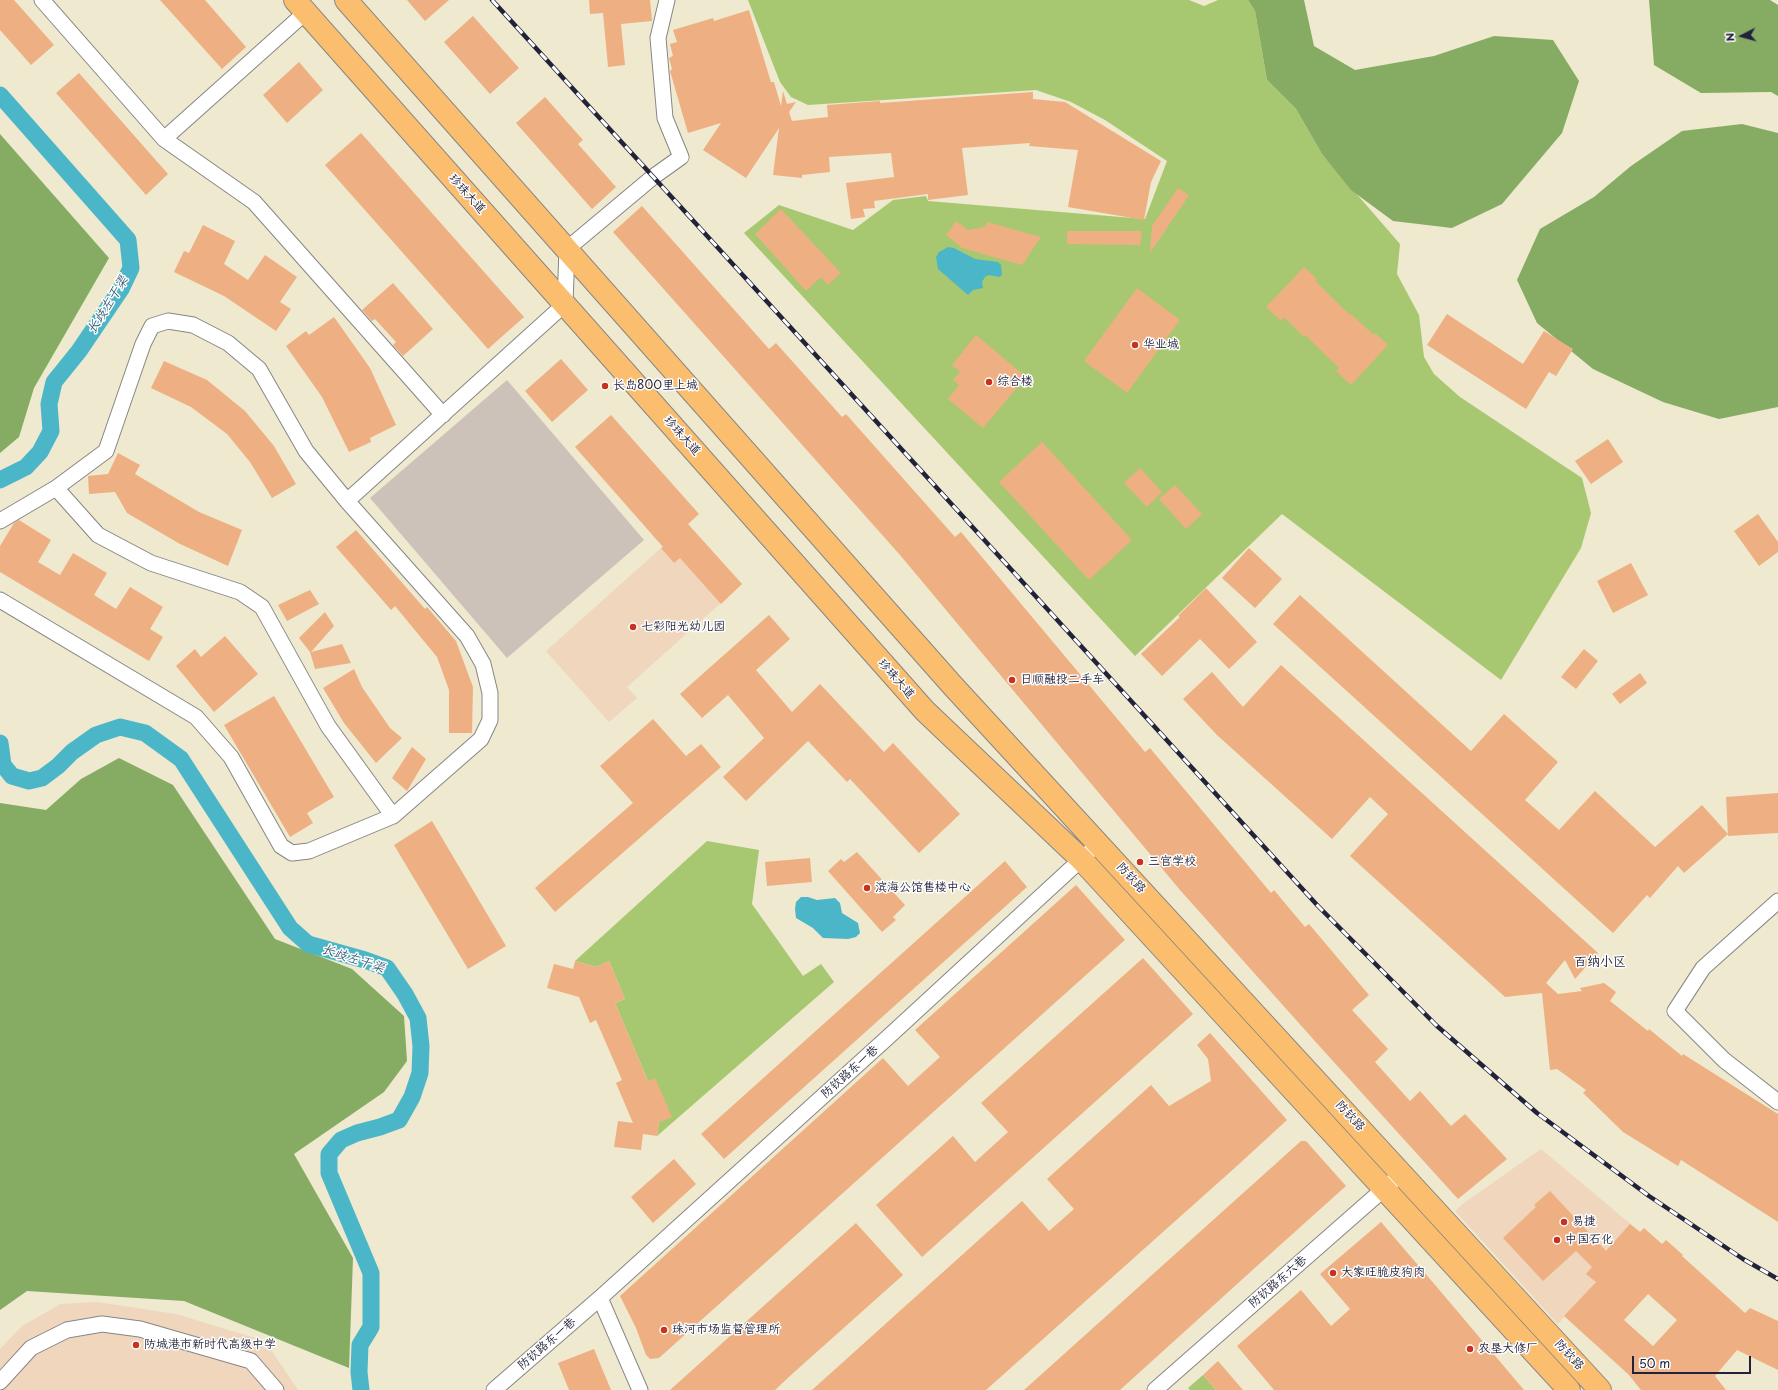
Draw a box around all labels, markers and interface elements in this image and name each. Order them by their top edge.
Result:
north arrow [1722,16,1762,56]
text: N [1721,32,1738,43]
street label: 珍珠大道 [446,171,488,217]
water label: 长歧左干渠 [84,273,132,337]
place label: 华业城 [1143,338,1179,352]
marker: 华业城 [1130,340,1140,350]
place label: 综合楼 [997,375,1033,389]
marker: 综合楼 [984,377,994,387]
place label: 长岛800里上城 [613,379,698,393]
marker: 长岛800里上城 [600,381,610,391]
street label: 珍珠大道 [661,413,703,459]
place label: 七彩阳光幼儿园 [641,620,725,634]
marker: 七彩阳光幼儿园 [628,622,638,632]
street label: 珍珠大道 [875,656,917,702]
place label: 日顺融投二手车 [1020,673,1104,687]
marker: 日顺融投二手车 [1007,675,1017,685]
place label: 三官学校 [1148,855,1196,869]
marker: 三官学校 [1135,857,1145,867]
street label: 防钦路 [1113,860,1149,896]
place label: 滨海公馆售楼中心 [875,881,971,895]
marker: 滨海公馆售楼中心 [862,883,872,893]
water label: 长歧左干渠 [320,942,386,976]
district label: 百纳小区 [1574,954,1626,970]
street label: 防钦路东一巷 [818,1043,882,1101]
street label: 防钦路 [1332,1098,1368,1134]
place label: 易捷 [1572,1215,1596,1229]
marker: 易捷 [1559,1217,1569,1227]
place label: 中国石化 [1565,1233,1613,1247]
marker: 中国石化 [1552,1235,1562,1245]
street label: 防钦路东六巷 [1246,1253,1310,1311]
place label: 大家旺脆皮狗肉 [1341,1266,1425,1280]
marker: 大家旺脆皮狗肉 [1328,1268,1338,1278]
street label: 防钦路东一巷 [515,1315,579,1373]
place label: 珠河市场监督管理所 [672,1323,780,1337]
marker: 珠河市场监督管理所 [659,1325,669,1335]
street label: 防钦路 [1551,1337,1587,1373]
place label: 防城港市新时代高级中学 [144,1338,276,1352]
marker: 防城港市新时代高级中学 [131,1340,141,1350]
place label: 农垦大修厂 [1478,1342,1538,1356]
marker: 农垦大修厂 [1465,1344,1475,1354]
scale bar [1634,1348,1753,1374]
text: 50 m [1639,1354,1670,1372]

